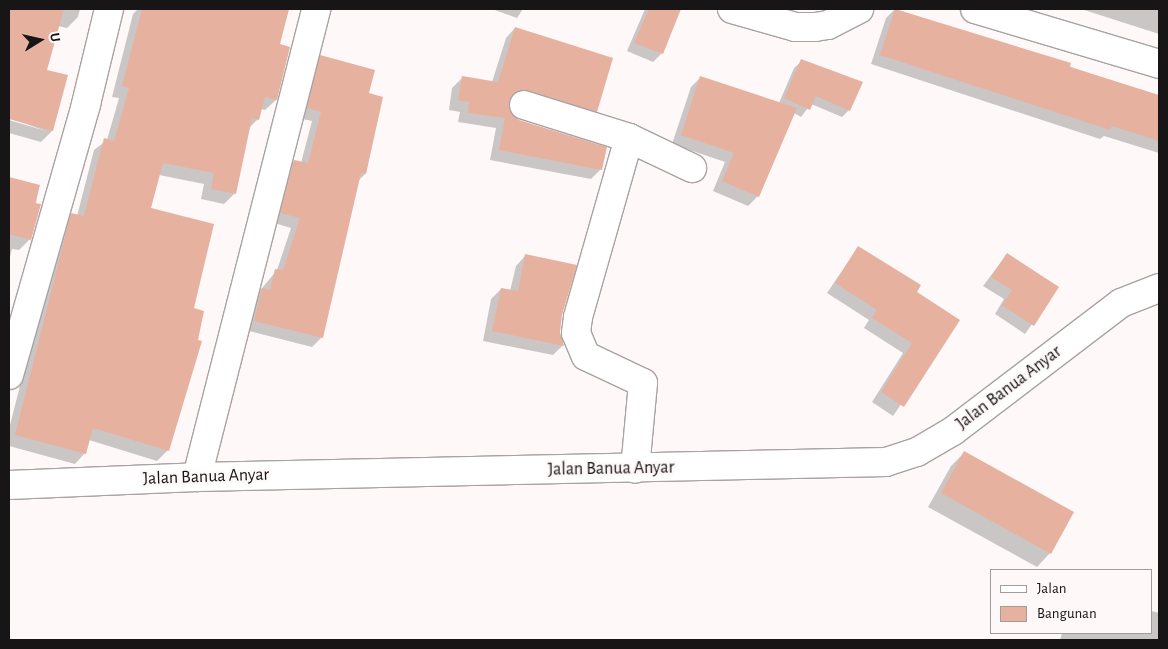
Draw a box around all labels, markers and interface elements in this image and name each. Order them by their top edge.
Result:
north arrow [15,15,65,65]
text: U [47,32,62,43]
street label: Jalan Banua Anyar [952,341,1066,435]
street label: Jalan Banua Anyar [548,457,674,481]
street label: Jalan Banua Anyar [142,464,270,490]
legend [990,569,1153,634]
text: Jalan [1037,581,1067,596]
text: Bangunan [1037,606,1097,621]

